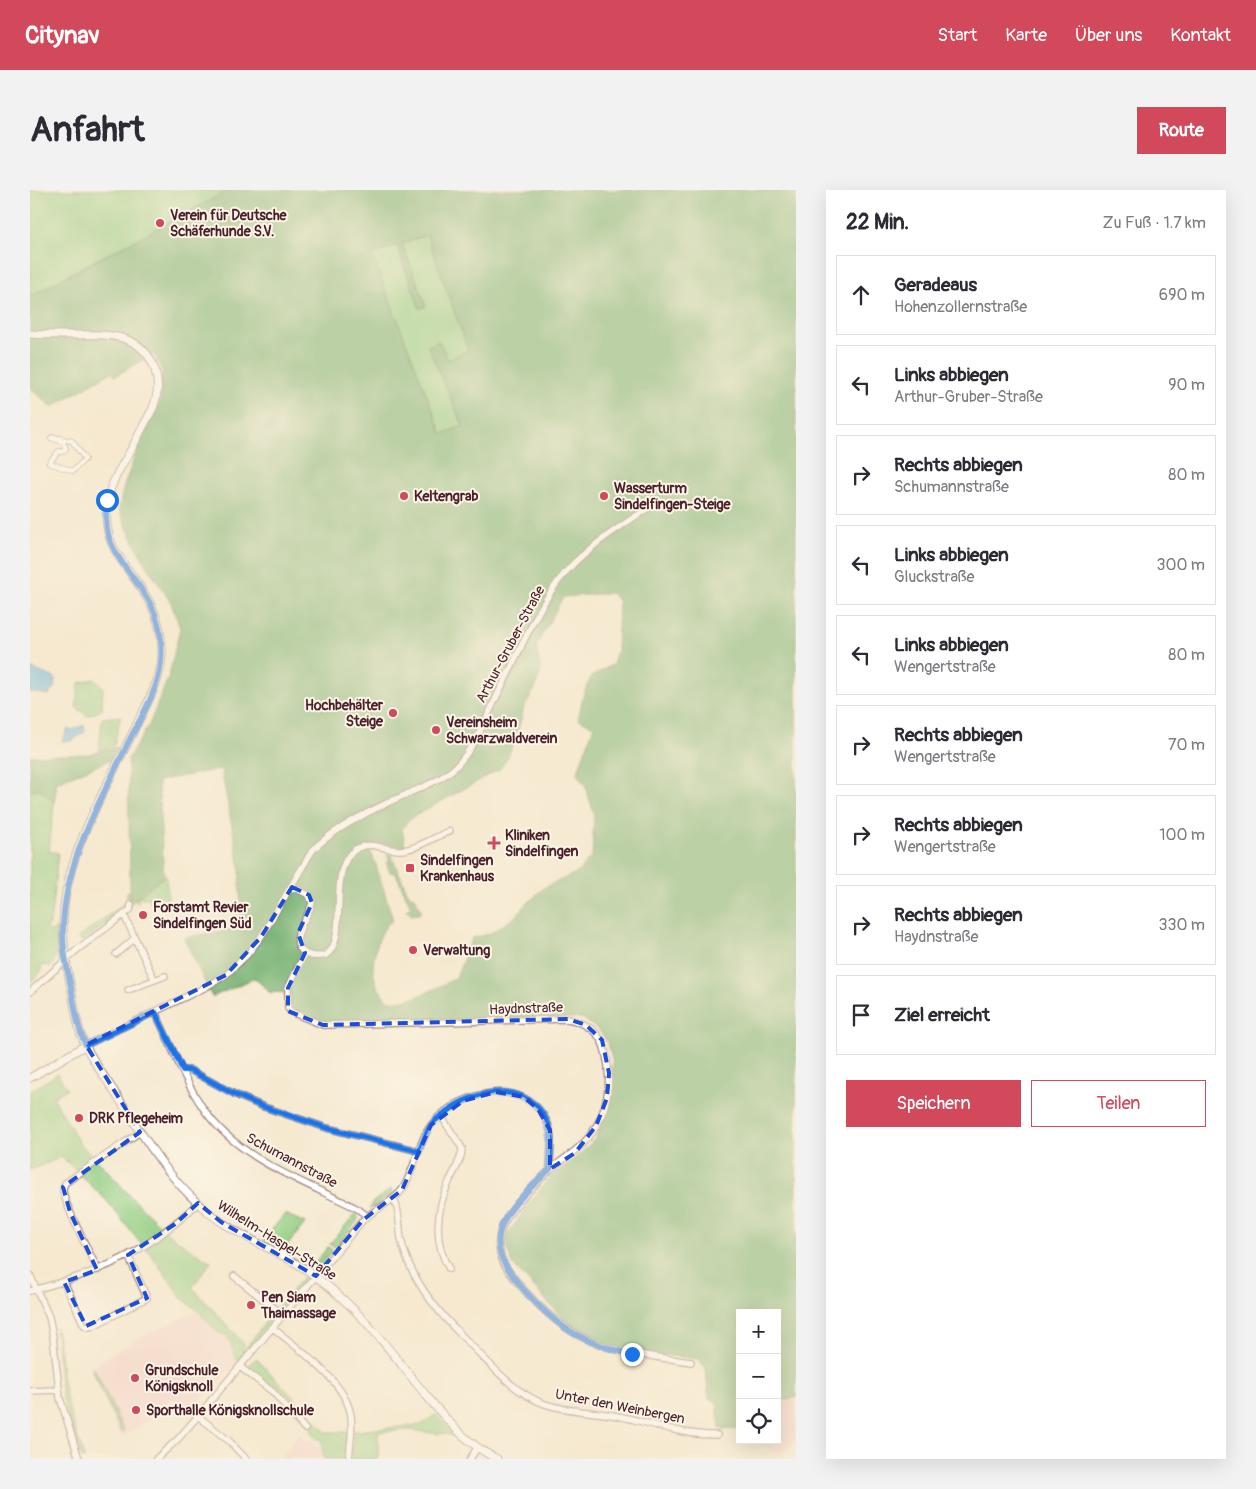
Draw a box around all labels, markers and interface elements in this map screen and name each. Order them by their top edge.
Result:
text: Citynav [25,21,100,50]
text: Start [937,24,977,47]
text: Karte [1005,24,1047,47]
text: Über uns [1075,24,1142,47]
text: Kontakt [1170,24,1231,47]
button: Route [1137,107,1226,154]
text: Anfahrt [30,108,145,152]
place label: Verein für Deutsche Schäferhunde S.V. [170,207,287,240]
text: 22 Min. [846,209,909,236]
text: Zu Fuß · 1.7 km [1102,213,1206,233]
marker: Verein für Deutsche Schäferhunde S.V. [154,217,166,229]
text: Geradeaus [894,273,977,297]
icon: ahead [847,281,875,309]
text: 690 m [1159,285,1205,305]
text: Hohenzollernstraße [894,297,1027,317]
text: Links abbiegen [894,363,1009,387]
icon: left [847,371,875,399]
text: 90 m [1168,375,1205,395]
text: Arthur-Gruber-Straße [894,387,1043,407]
text: Rechts abbiegen [894,453,1023,477]
icon: right [847,461,875,489]
text: 80 m [1168,465,1205,485]
text: Schumannstraße [894,477,1009,497]
place label: Wasserturm Sindelfingen-Steige [614,480,732,513]
place label: Keltengrab [414,488,478,505]
route start [96,489,119,512]
marker: Keltengrab [398,490,410,502]
marker: Wasserturm Sindelfingen-Steige [598,490,610,502]
text: Links abbiegen [894,543,1009,567]
icon: left [847,551,875,579]
text: 300 m [1157,555,1205,575]
text: Gluckstraße [894,567,974,587]
street label: Arthur-Gruber-Straße [472,583,549,706]
text: Links abbiegen [894,633,1009,657]
icon: left [847,641,875,669]
text: 80 m [1168,645,1205,665]
text: Wengertstraße [894,657,996,677]
place label: Hochbehälter Steige [305,697,384,730]
marker: Hochbehälter Steige [387,707,399,719]
place label: Vereinsheim Schwarzwaldverein [446,714,557,747]
text: Rechts abbiegen [894,723,1023,747]
marker: Vereinsheim Schwarzwaldverein [430,724,442,736]
icon: right [847,731,875,759]
text: 70 m [1168,735,1205,755]
text: Wengertstraße [894,747,996,767]
text: Rechts abbiegen [894,813,1023,837]
icon: right [847,821,875,849]
text: 100 m [1159,825,1205,845]
place label: Kliniken Sindelfingen [505,827,578,860]
marker: Kliniken Sindelfingen [487,836,501,850]
text: Wengertstraße [894,837,996,857]
place label: Sindelfingen Krankenhaus [420,852,495,885]
marker: Sindelfingen Krankenhaus [404,862,416,874]
place label: Forstamt Revier Sindelfingen Süd [153,899,252,932]
text: Rechts abbiegen [894,903,1023,927]
marker: Forstamt Revier Sindelfingen Süd [137,909,149,921]
icon: right [847,911,875,939]
text: 330 m [1159,915,1205,935]
text: Haydnstraße [894,927,978,947]
place label: Verwaltung [423,942,490,959]
marker: Verwaltung [407,944,419,956]
street label: Haydnstraße [489,999,563,1018]
icon: arrive [847,1001,875,1029]
text: Ziel erreicht [894,1003,990,1027]
button: Speichern [846,1080,1021,1127]
button: Teilen [1031,1080,1206,1127]
place label: DRK Pflegeheim [89,1110,184,1127]
marker: DRK Pflegeheim [73,1112,85,1124]
street label: Schumannstraße [243,1129,340,1192]
street label: Wilhelm-Haspel-Straße [214,1197,340,1284]
place label: Pen Siam Thaimassage [260,1289,337,1322]
marker: Pen Siam Thaimassage [245,1299,257,1311]
map controls [736,1309,781,1444]
button: + [736,1309,781,1354]
route end [621,1343,644,1366]
button: − [736,1354,781,1399]
place label: Grundschule Königsknoll [145,1362,219,1395]
marker: Grundschule Königsknoll [129,1372,141,1384]
street label: Unter den Weinbergen [554,1386,686,1427]
button: locate [736,1399,781,1444]
place label: Sporthalle Königsknollschule [146,1402,315,1419]
marker: Sporthalle Königsknollschule [130,1404,142,1416]

